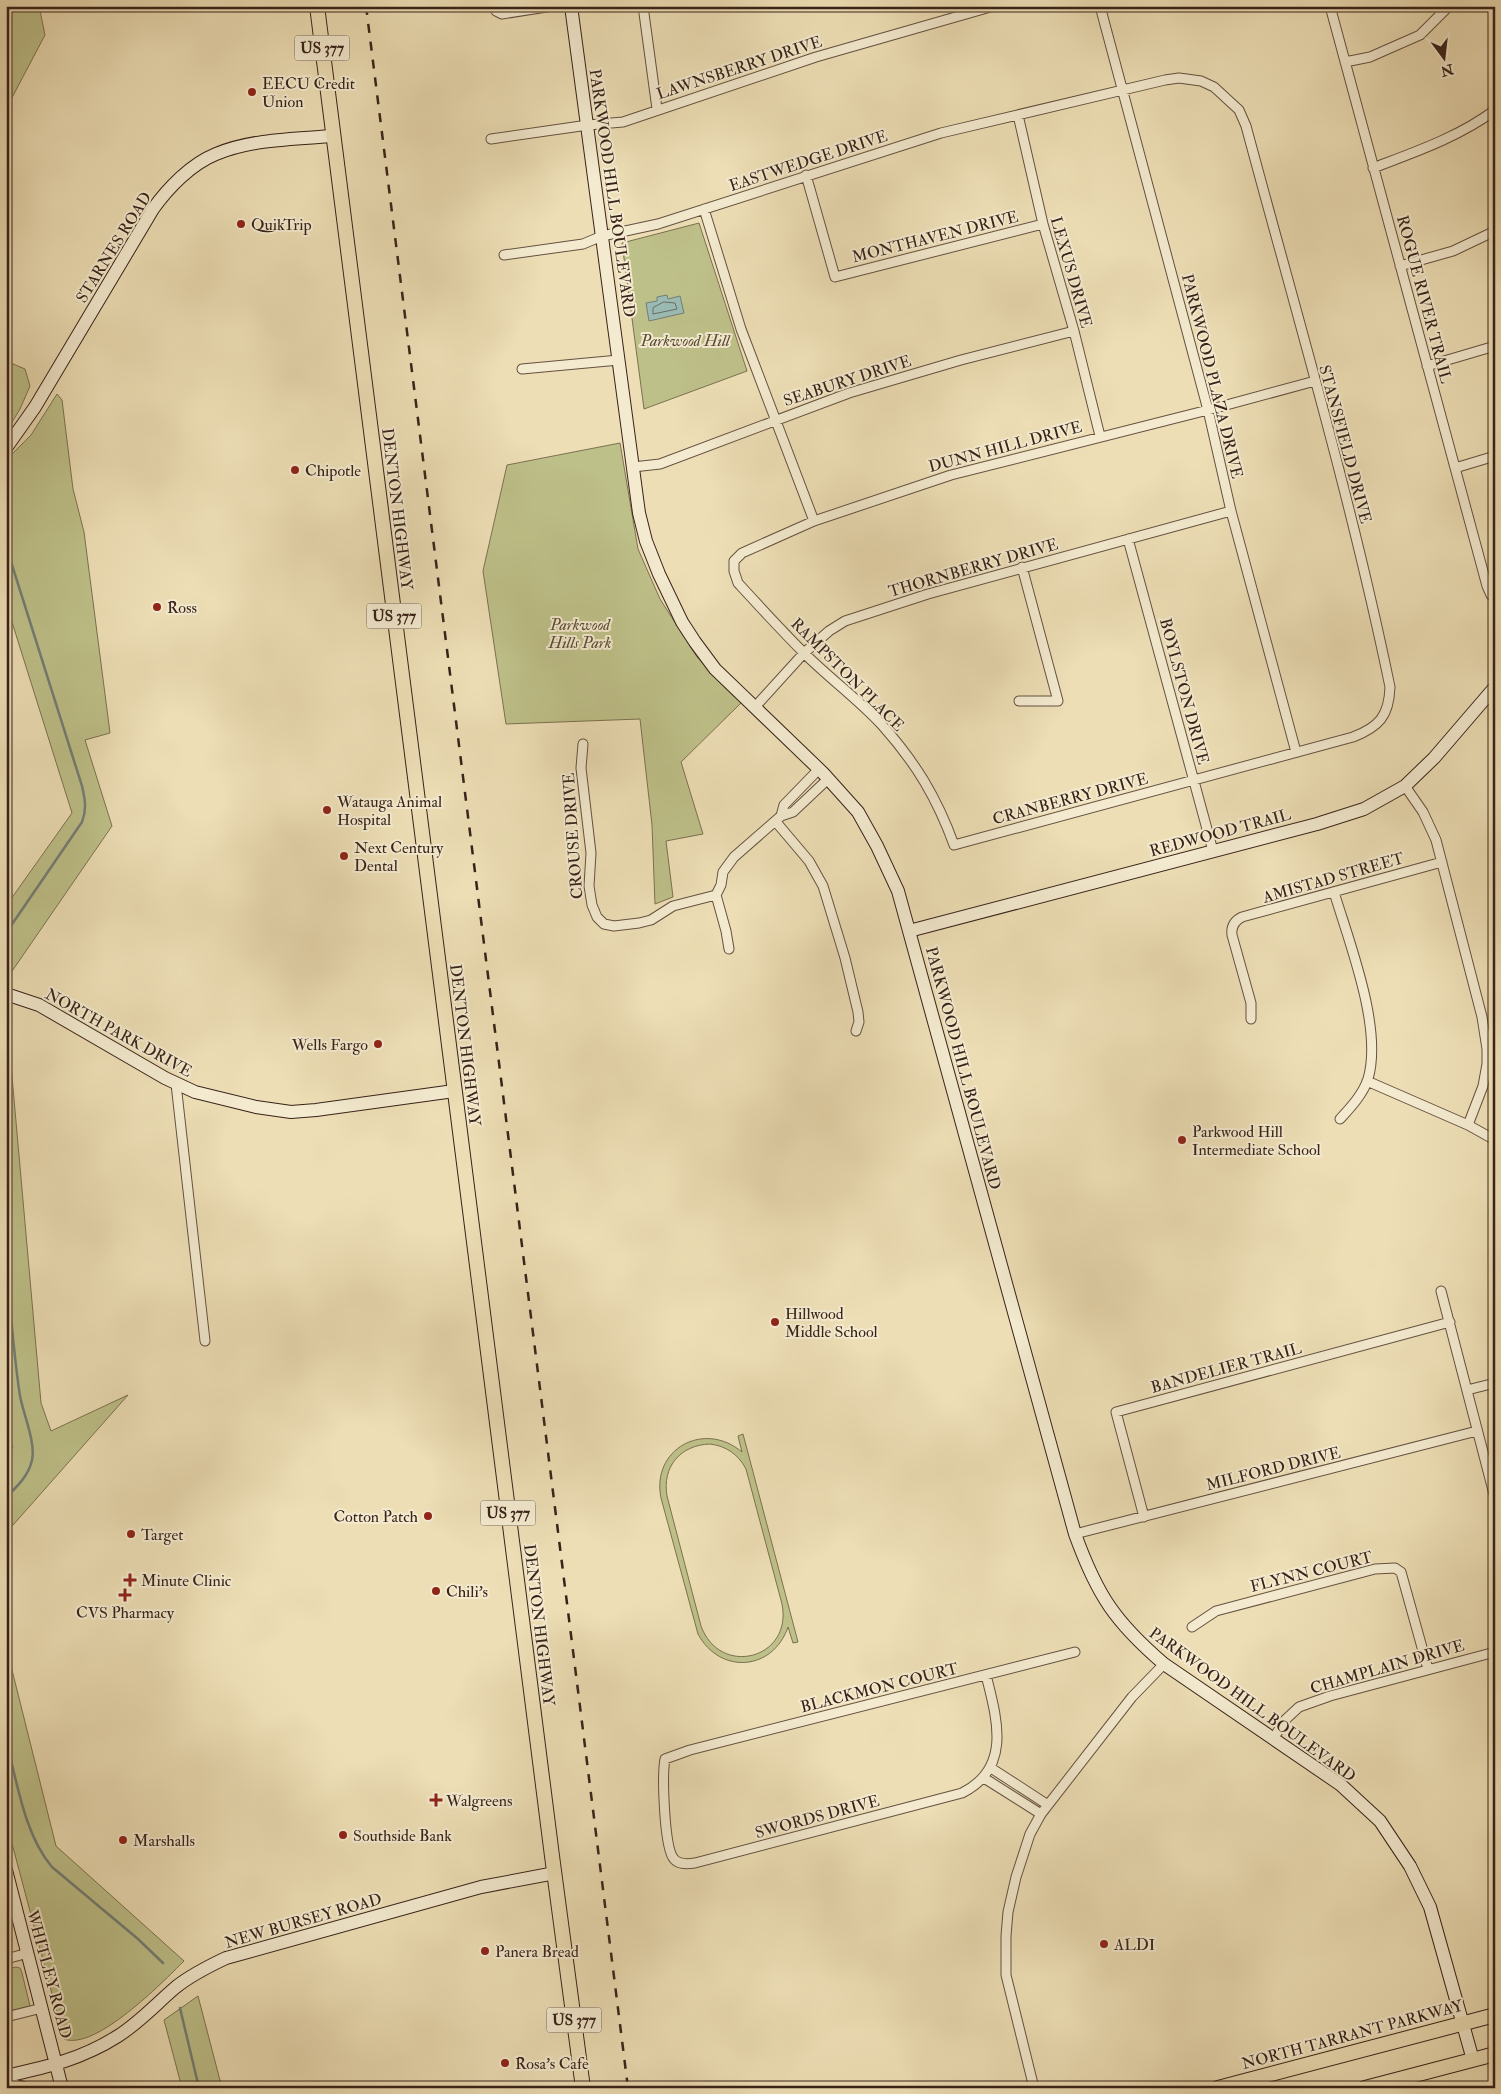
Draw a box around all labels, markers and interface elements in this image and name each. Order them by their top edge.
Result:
street label: LAWNSBERRY DRIVE [654,32,825,104]
north arrow [1418,32,1468,82]
road number: US 377 [294,36,350,60]
text: N [1439,60,1456,80]
street label: PARKWOOD HILL BOULEVARD [585,68,639,319]
place label: EECU Credit Union [262,74,355,112]
marker: EECU Credit Union [246,86,258,98]
street label: EASTWEDGE DRIVE [727,126,890,196]
street label: STARNES ROAD [72,188,156,307]
street label: MONTHAVEN DRIVE [850,207,1021,267]
street label: ROGUE RIVER TRAIL [1392,213,1456,386]
street label: LEXUS DRIVE [1046,214,1096,330]
place label: QuikTrip [251,215,312,236]
marker: QuikTrip [235,218,247,230]
street label: PARKWOOD PLAZA DRIVE [1177,272,1247,481]
park label: Parkwood Hill [639,331,731,351]
street label: SEABURY DRIVE [781,351,914,411]
street label: STANSFIELD DRIVE [1314,363,1376,526]
street label: DUNN HILL DRIVE [926,417,1084,477]
street label: DENTON HIGHWAY [377,427,417,592]
place label: Chipotle [305,461,361,482]
marker: Chipotle [289,464,301,476]
street label: THORNBERRY DRIVE [886,534,1061,602]
place label: Ross [167,598,197,618]
marker: Ross [151,601,163,613]
road number: US 377 [366,604,422,628]
street label: RAMPSTON PLACE [786,614,908,736]
park label: Parkwood Hills Park [548,615,612,653]
street label: BOYLSTON DRIVE [1155,616,1213,767]
street label: CRANBERRY DRIVE [990,769,1150,829]
street label: CROUSE DRIVE [559,772,587,900]
place label: Watauga Animal Hospital [336,792,442,831]
marker: Watauga Animal Hospital [321,804,333,816]
street label: REDWOOD TRAIL [1147,804,1293,861]
place label: Next Century Dental [354,838,444,876]
street label: AMISTAD STREET [1259,848,1406,908]
marker: Next Century Dental [338,850,350,862]
street label: PARKWOOD HILL BOULEVARD [921,945,1005,1192]
street label: DENTON HIGHWAY [445,963,485,1128]
street label: NORTH PARK DRIVE [41,984,196,1082]
place label: Wells Fargo [291,1035,368,1055]
marker: Wells Fargo [372,1038,384,1050]
place label: Parkwood Hill Intermediate School [1192,1122,1321,1160]
marker: Parkwood Hill Intermediate School [1176,1134,1188,1146]
place label: Hillwood Middle School [785,1304,878,1342]
marker: Hillwood Middle School [769,1316,781,1328]
street label: BANDELIER TRAIL [1149,1338,1304,1398]
street label: MILFORD DRIVE [1204,1443,1343,1495]
road number: US 377 [480,1500,536,1526]
place label: Cotton Patch [333,1507,419,1527]
marker: Cotton Patch [422,1510,434,1522]
place label: Target [141,1525,183,1545]
marker: Target [125,1528,137,1540]
street label: DENTON HIGHWAY [519,1543,559,1708]
street label: FLYNN COURT [1248,1547,1375,1597]
place label: Minute Clinic [141,1571,232,1591]
marker: Minute Clinic [123,1573,137,1587]
place label: Chili's [446,1582,488,1602]
marker: Chili's [430,1585,442,1597]
marker: CVS Pharmacy [119,1589,131,1601]
place label: CVS Pharmacy [76,1603,175,1623]
street label: PARKWOOD HILL BOULEVARD [1145,1623,1360,1787]
street label: CHAMPLAIN DRIVE [1308,1635,1467,1699]
street label: BLACKMON COURT [798,1659,960,1717]
place label: Walgreens [445,1791,512,1811]
street label: SWORDS DRIVE [753,1791,882,1843]
marker: Walgreens [430,1794,442,1806]
place label: Southside Bank [353,1826,452,1846]
marker: Southside Bank [337,1829,349,1841]
place label: Marshalls [133,1831,195,1851]
marker: Marshalls [117,1834,129,1846]
street label: NEW BURSEY ROAD [222,1889,384,1953]
street label: WHITLEY ROAD [22,1907,76,2041]
place label: ALDI [1113,1935,1155,1955]
marker: ALDI [1098,1938,1110,1950]
place label: Panera Bread [495,1942,579,1962]
marker: Panera Bread [479,1945,491,1957]
street label: NORTH TARRANT PARKWAY [1239,1996,1466,2074]
road number: US 377 [546,2008,602,2032]
place label: Rosa's Cafe [515,2054,589,2074]
marker: Rosa's Cafe [499,2057,511,2069]

